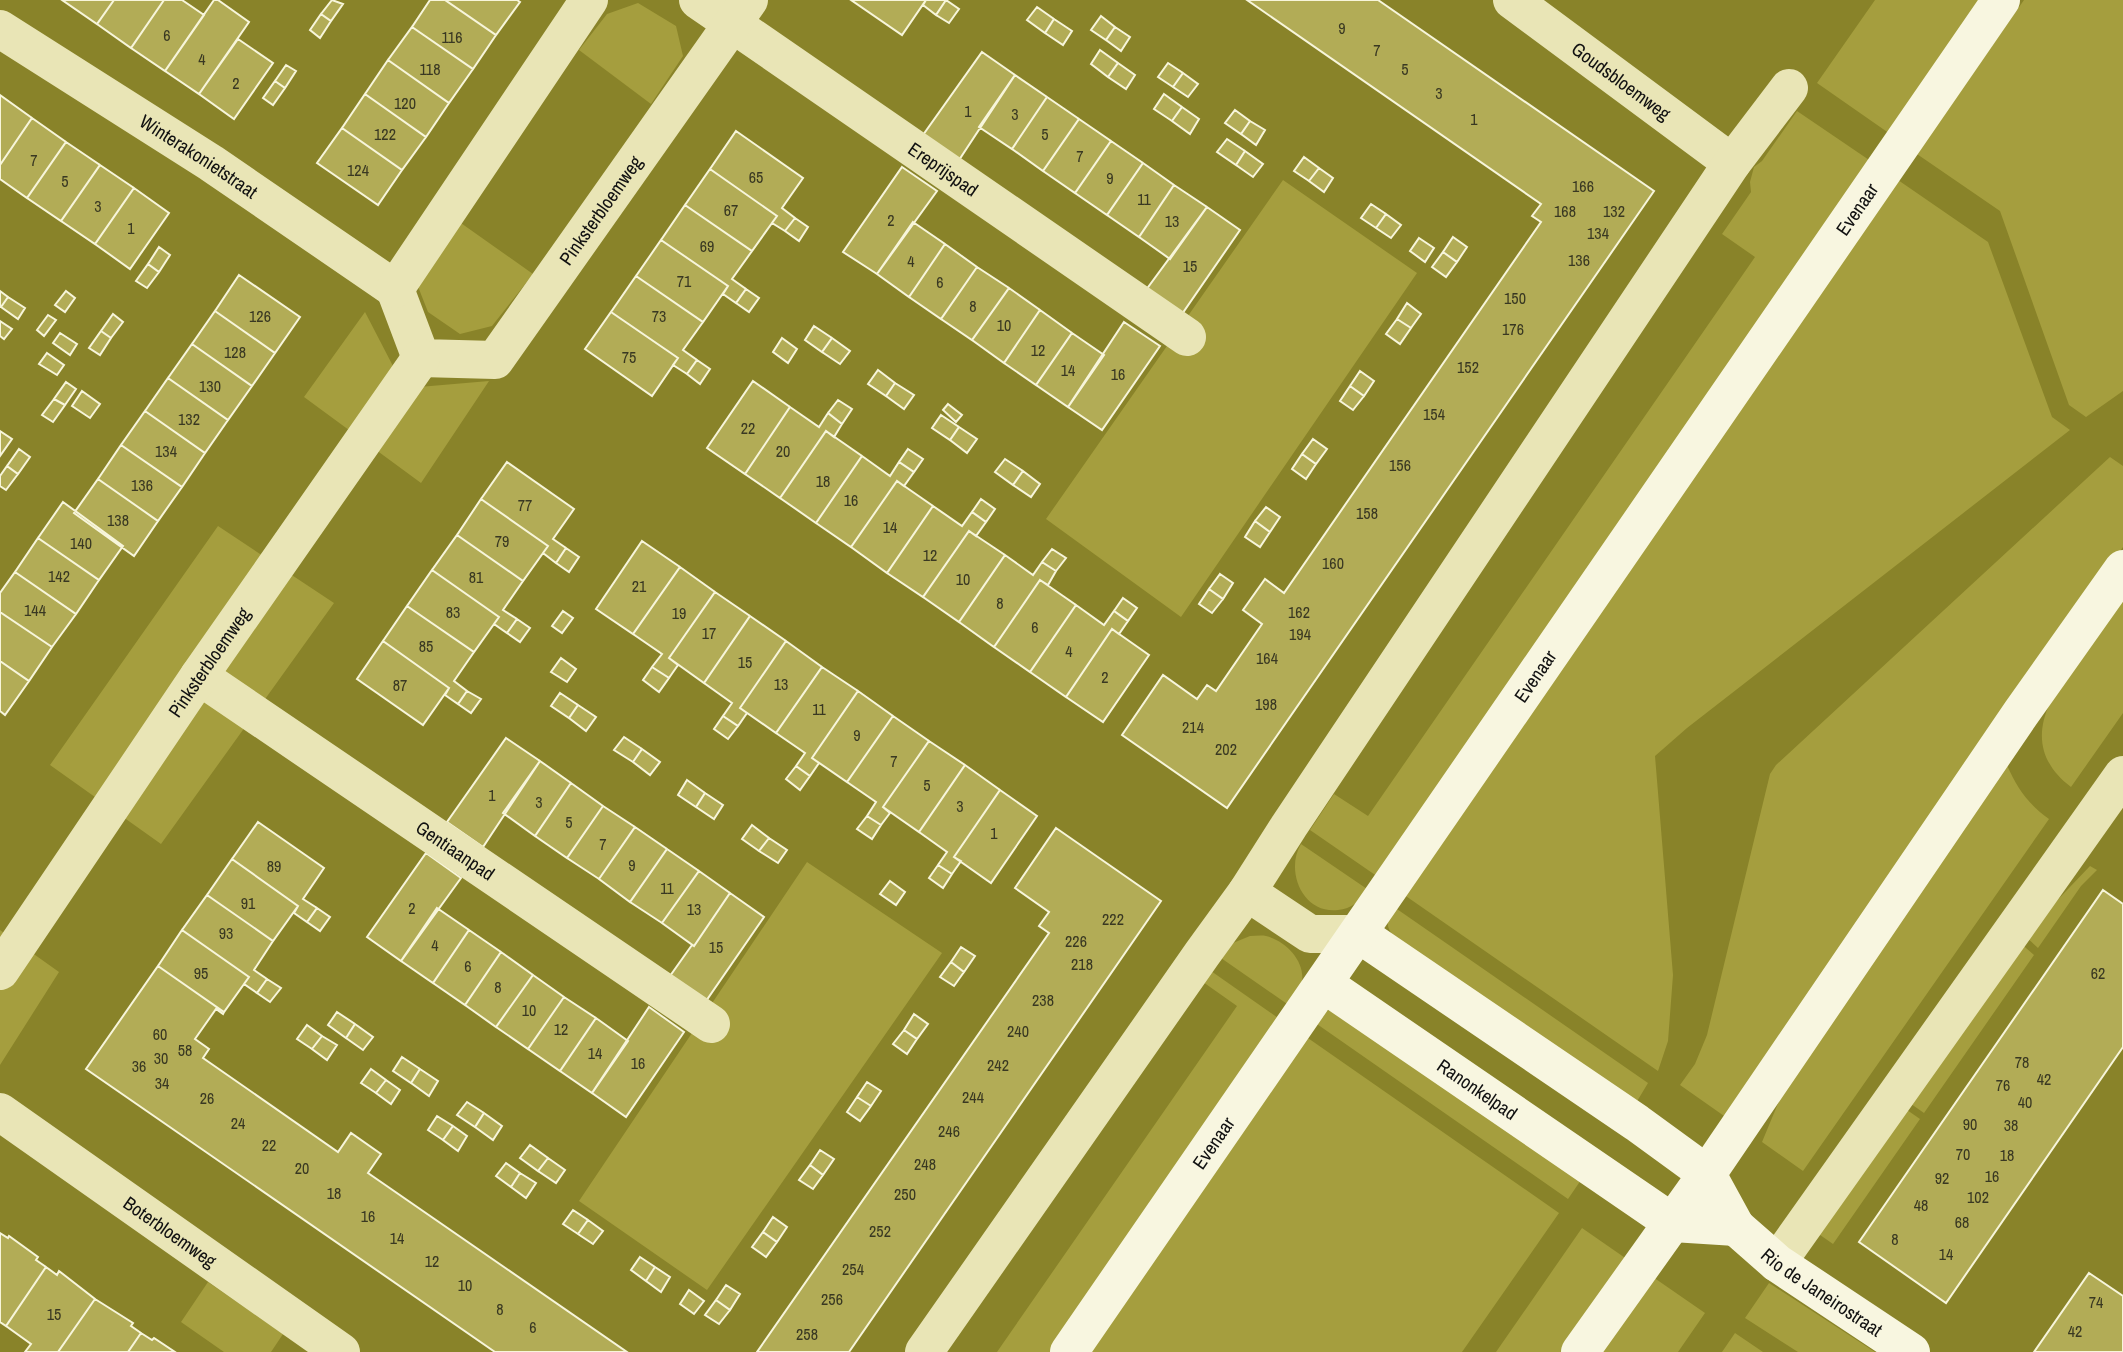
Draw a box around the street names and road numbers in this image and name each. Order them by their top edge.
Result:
street label: Goudsbloemweg [1567,36,1676,126]
street label: Winterakonietstraat [135,108,264,205]
street label: Ereprijspad [903,136,984,202]
street label: Pinksterbloemweg [553,150,648,270]
street label: Evenaar [1830,177,1884,241]
street label: Pinksterbloemweg [162,602,256,722]
street label: Evenaar [1508,644,1563,707]
street label: Gentiaanpad [411,814,500,886]
street label: Ranonkelpad [1432,1052,1523,1126]
street label: Evenaar [1186,1111,1241,1174]
street label: Boterbloemweg [118,1190,222,1274]
street label: Rio de Janeirostraat [1755,1242,1888,1343]

